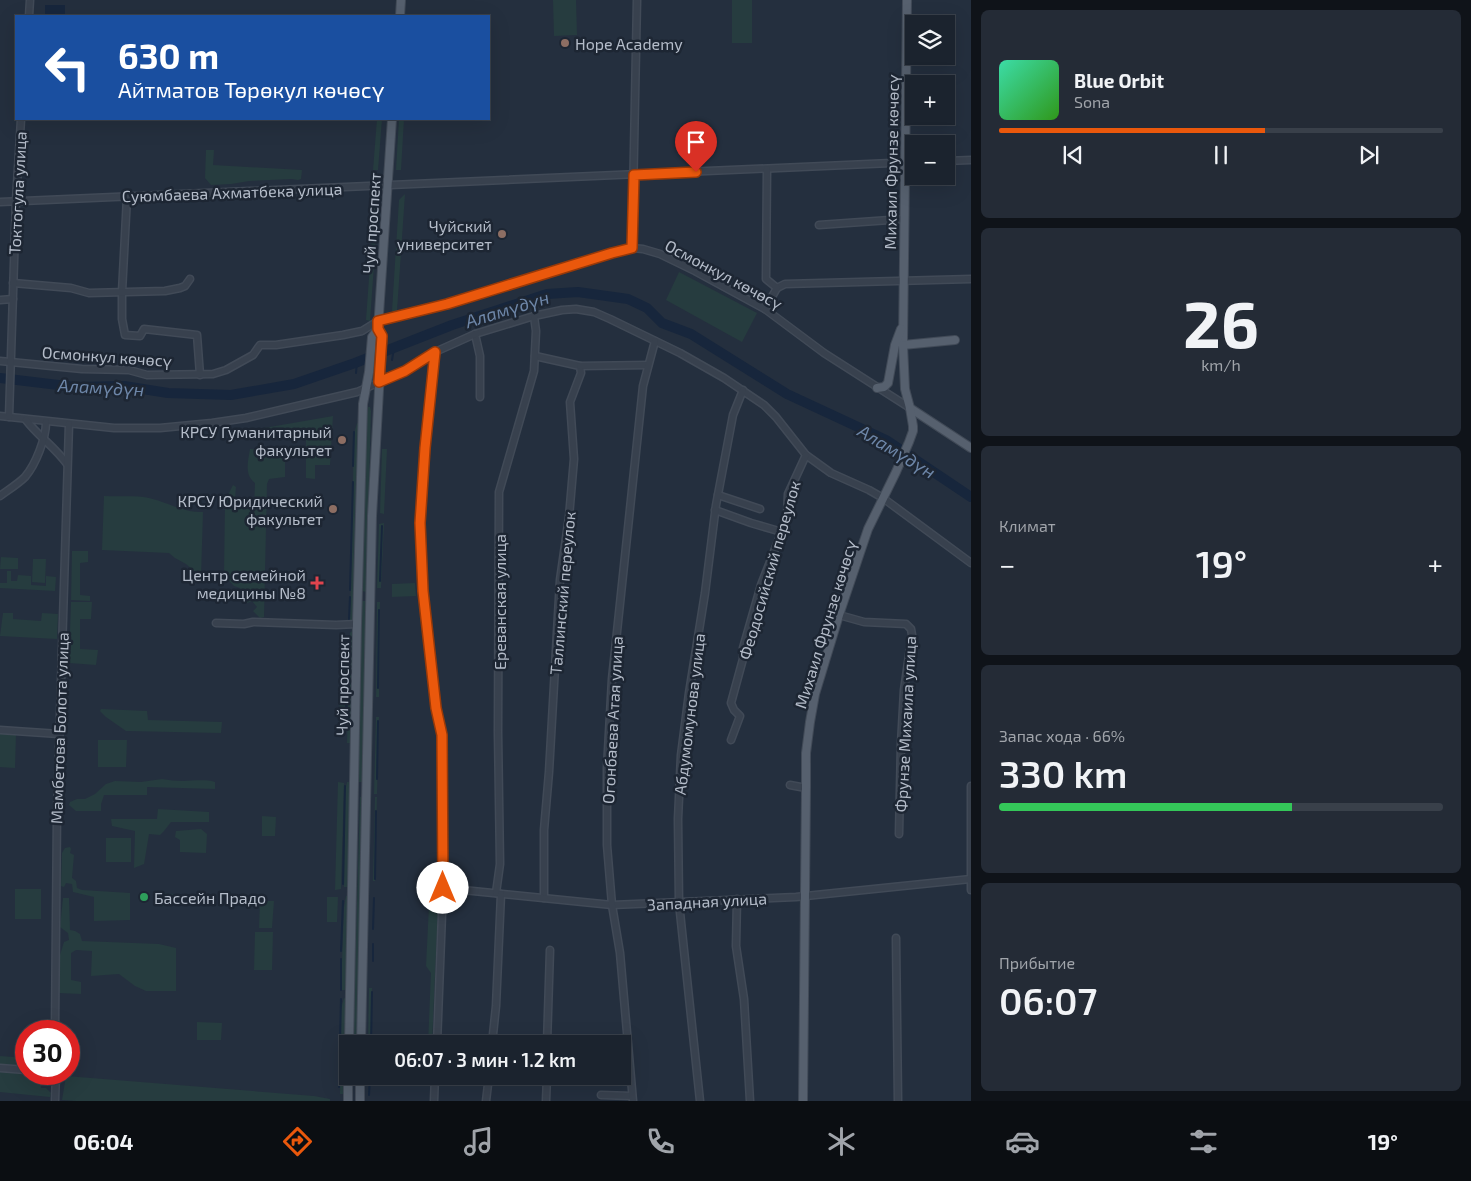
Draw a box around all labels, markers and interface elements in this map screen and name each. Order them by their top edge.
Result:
map controls [905,15,955,185]
button: layers [905,15,955,65]
text: 630 m [118,34,219,76]
place label: Hope Academy [575,34,683,53]
icon: left [35,35,100,100]
marker: Hope Academy [559,37,571,49]
text: Blue Orbit [1074,69,1164,92]
street label: Михаил Фрунзе көчөсү [880,73,903,250]
button: + [905,75,955,125]
text: Айтматов Төрөкул көчөсү [118,76,384,102]
text: Sona [1074,92,1110,111]
pin [675,121,717,172]
icon: arrive [682,128,710,156]
street label: Токтогула улица [4,131,31,255]
button: − [905,135,955,185]
icon: previous [1059,141,1087,169]
icon: pause [1207,141,1235,169]
icon: next [1355,141,1383,169]
street label: Чуй проспект [358,172,385,274]
street label: Суюмбаева Ахматбека улица [121,179,343,206]
place label: Чуйский университет [397,216,492,254]
marker: Чуйский университет [496,228,508,240]
street label: Осмонкул көчөсү [662,235,787,314]
text: 26 [1183,283,1259,361]
water label: Аламүдүн [461,286,552,332]
street label: Осмонкул көчөсү [41,342,173,371]
text: km/h [1201,355,1241,374]
water label: Аламүдүн [56,374,145,400]
water label: Аламүдүн [853,419,940,483]
place label: КРСУ Гуманитарный факультет [180,422,332,460]
marker: КРСУ Гуманитарный факультет [336,434,348,446]
street label: Феодосийский переулок [734,478,805,662]
place label: КРСУ Юридический факультет [178,491,323,529]
marker: КРСУ Юридический факультет [327,503,339,515]
street label: Таллинский переулок [545,510,580,676]
text: Климат [999,516,1056,535]
street label: Ереванская улица [490,534,510,670]
street label: Михаил Фрунзе көчөсү [790,537,861,711]
text: 19° [1196,540,1247,586]
text: − [999,547,1015,581]
text: + [1428,547,1443,581]
place label: Центр семейной медицины №8 [182,565,306,602]
marker: Центр семейной медицины №8 [310,576,324,590]
street label: Мамбетова Болота улица [46,632,73,824]
street label: Абдумомунова улица [670,632,709,796]
street label: Чуй проспект [332,634,353,736]
street label: Фрунзе Михаила улица [891,635,920,813]
street label: Огонбаева Атая улица [598,636,627,804]
text: Запас хода · 66% [999,726,1125,745]
text: 330 km [999,750,1127,796]
position arrow [416,861,468,913]
place label: Бассейн Прадо [154,888,266,907]
street label: Западная улица [647,888,768,915]
marker: Бассейн Прадо [138,891,150,903]
text: Прибытие [999,953,1075,972]
text: 06:07 [999,977,1097,1023]
speed limit sign: 30 [15,1020,80,1085]
text: 06:07 · 3 мин · 1.2 km [394,1048,576,1071]
icon: directions [280,1124,315,1159]
icon: music [461,1124,496,1159]
icon: phone [643,1124,678,1159]
icon: climate [824,1124,859,1159]
icon: car [1005,1124,1040,1159]
icon: filters [1186,1124,1221,1159]
text: 06:04 [73,1128,134,1154]
text: 19° [1368,1128,1398,1154]

